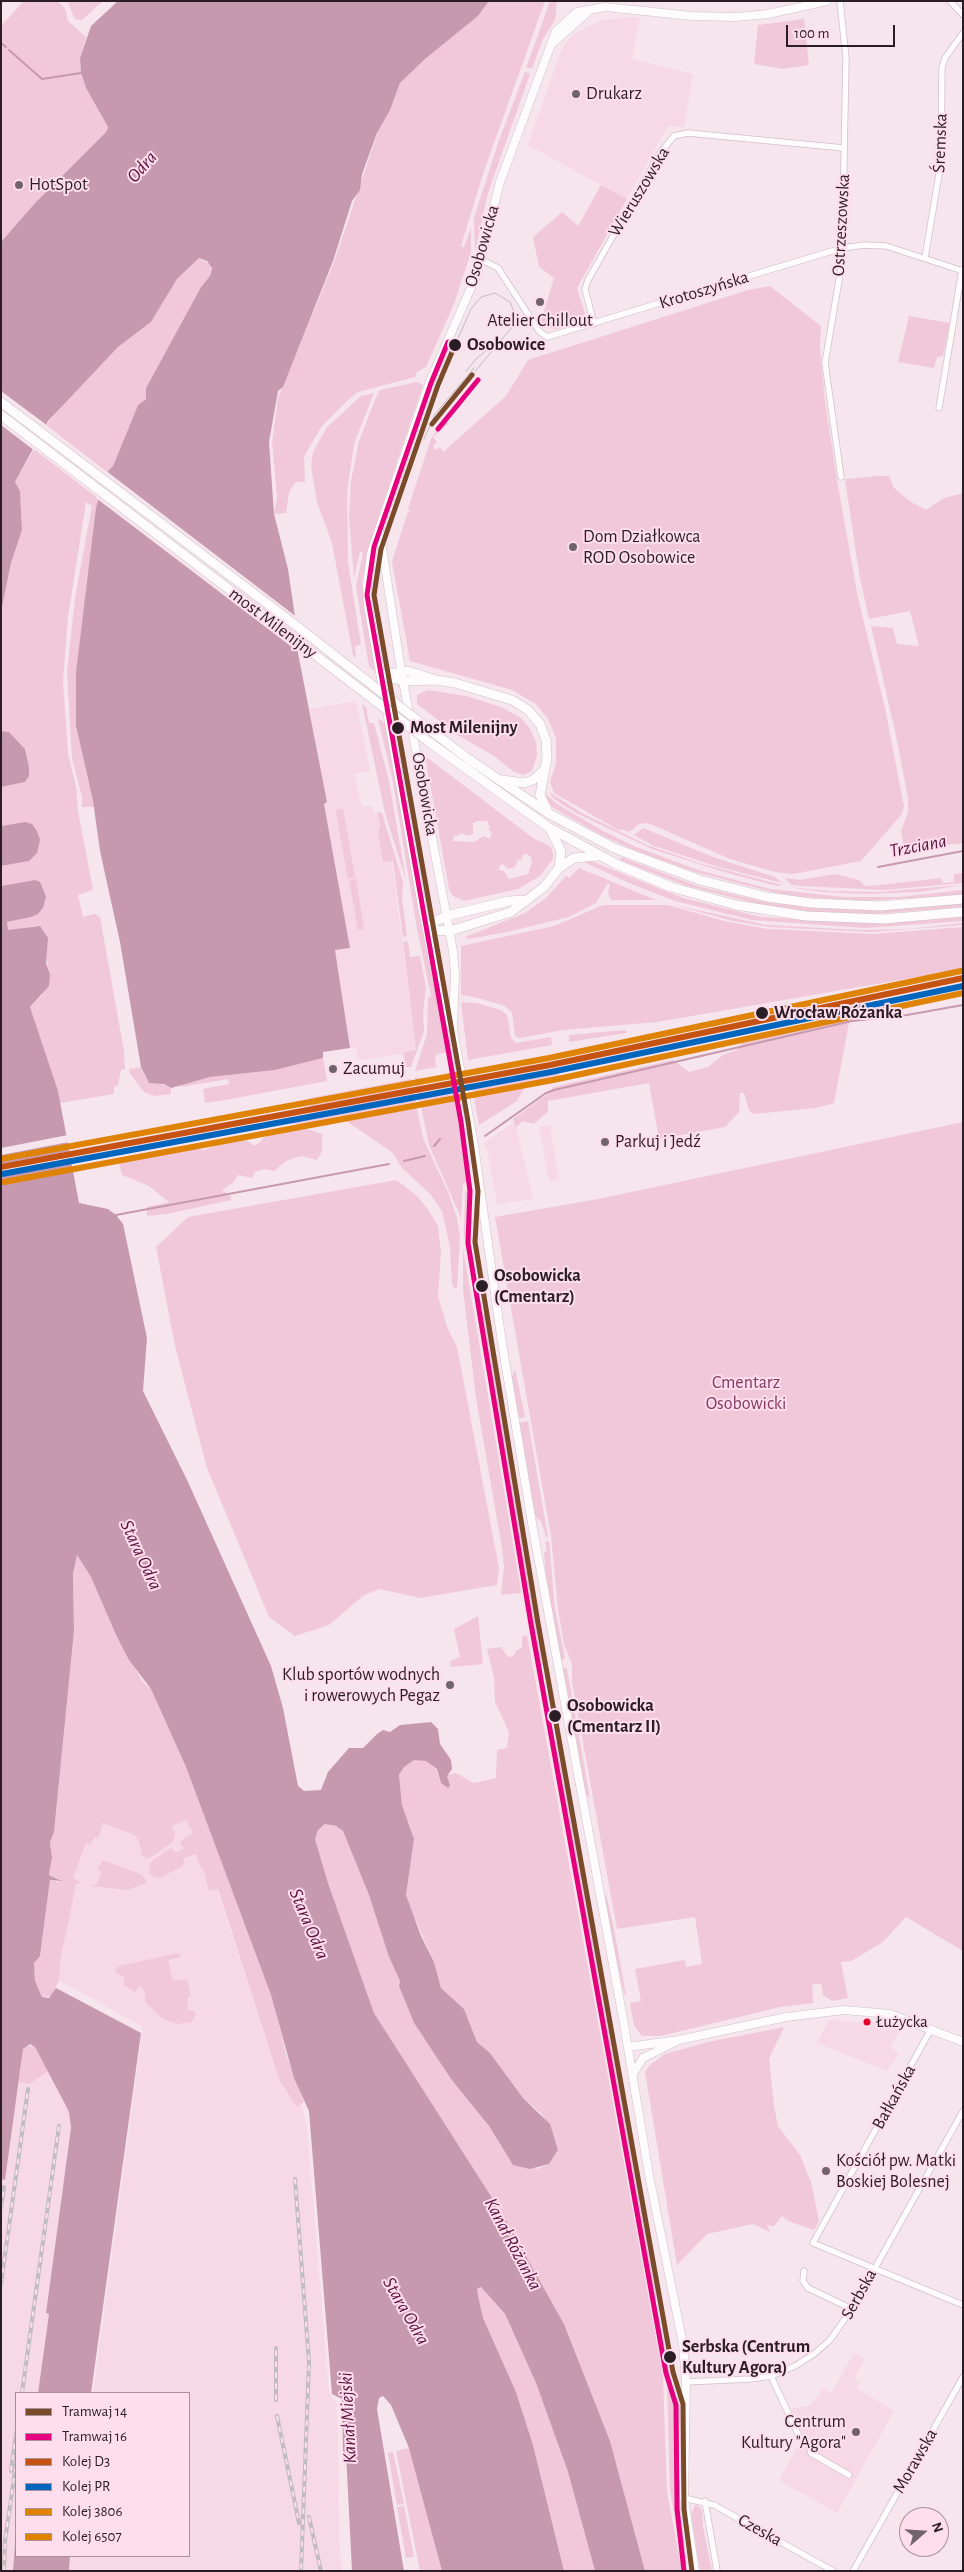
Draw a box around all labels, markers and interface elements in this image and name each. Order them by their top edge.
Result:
scale bar [789,15,898,47]
text: 100 m [794,26,829,41]
place label: Drukarz [586,83,642,105]
marker: Drukarz [570,88,582,100]
street label: Śremska [928,113,952,173]
street label: Wieruszowska [604,143,674,241]
water label: Odra [122,147,162,187]
street label: Ostrzeszowska [828,173,854,277]
place label: HotSpot [29,174,88,196]
marker: HotSpot [13,179,25,191]
street label: Osobowicka [460,202,504,290]
street label: Krotoszyńska [657,266,751,314]
marker: Atelier Chillout [534,296,546,308]
place label: Atelier Chillout [487,310,593,332]
place label: Osobowice [467,334,545,356]
marker: Osobowice [447,337,463,353]
place label: Dom Działkowca ROD Osobowice [583,526,701,568]
marker: Dom Działkowca ROD Osobowice [567,541,579,553]
street label: most Milenijny [225,583,321,663]
place label: Most Milenijny [410,717,518,739]
marker: Most Milenijny [390,720,406,736]
street label: Osobowicka [407,751,443,837]
water label: Trzciana [888,829,948,863]
place label: Wrocław Różanka [774,1002,902,1024]
marker: Wrocław Różanka [754,1005,770,1021]
place label: Zacumuj [343,1058,405,1080]
marker: Zacumuj [327,1063,339,1075]
place label: Parkuj i Jedź [615,1131,701,1153]
marker: Parkuj i Jedź [599,1136,611,1148]
place label: Osobowicka (Cmentarz) [494,1265,581,1308]
marker: Osobowicka (Cmentarz) [474,1278,490,1294]
park label: Cmentarz Osobowicki [706,1372,786,1415]
water label: Stara Odra [115,1516,167,1594]
place label: Klub sportów wodnych i rowerowych Pegaz [282,1664,440,1706]
marker: Klub sportów wodnych i rowerowych Pegaz [444,1679,456,1691]
place label: Osobowicka (Cmentarz II) [567,1695,661,1738]
marker: Osobowicka (Cmentarz II) [547,1708,563,1724]
water label: Stara Odra [284,1885,334,1963]
place label: Łużycka [876,2012,928,2032]
marker: Łużycka [862,2017,872,2027]
street label: Bałkańska [867,2061,921,2133]
place label: Kościół pw. Matki Boskiej Bolesnej [836,2150,956,2192]
marker: Kościół pw. Matki Boskiej Bolesnej [820,2165,832,2177]
water label: Kanał Różanka [479,2194,547,2294]
street label: Serbska [836,2265,882,2323]
water label: Stara Odra [377,2273,435,2349]
place label: Serbska (Centrum Kultury Agora) [682,2336,810,2378]
marker: Serbska (Centrum Kultury Agora) [662,2349,678,2365]
water label: Kanał Miejski [334,2372,362,2464]
legend [15,2392,190,2557]
text: Tramwaj 14 [62,2404,127,2419]
place label: Centrum Kultury "Agora" [741,2411,846,2454]
street label: Morawska [888,2425,942,2497]
marker: Centrum Kultury "Agora" [850,2426,862,2438]
text: Tramwaj 16 [62,2429,127,2444]
text: Kolej D3 [62,2454,110,2469]
text: Kolej PR [62,2479,110,2494]
text: Kolej 3806 [62,2504,123,2519]
north arrow [899,2507,949,2557]
street label: Czeska [734,2509,786,2551]
text: N [929,2521,945,2534]
text: Kolej 6507 [62,2529,122,2544]

